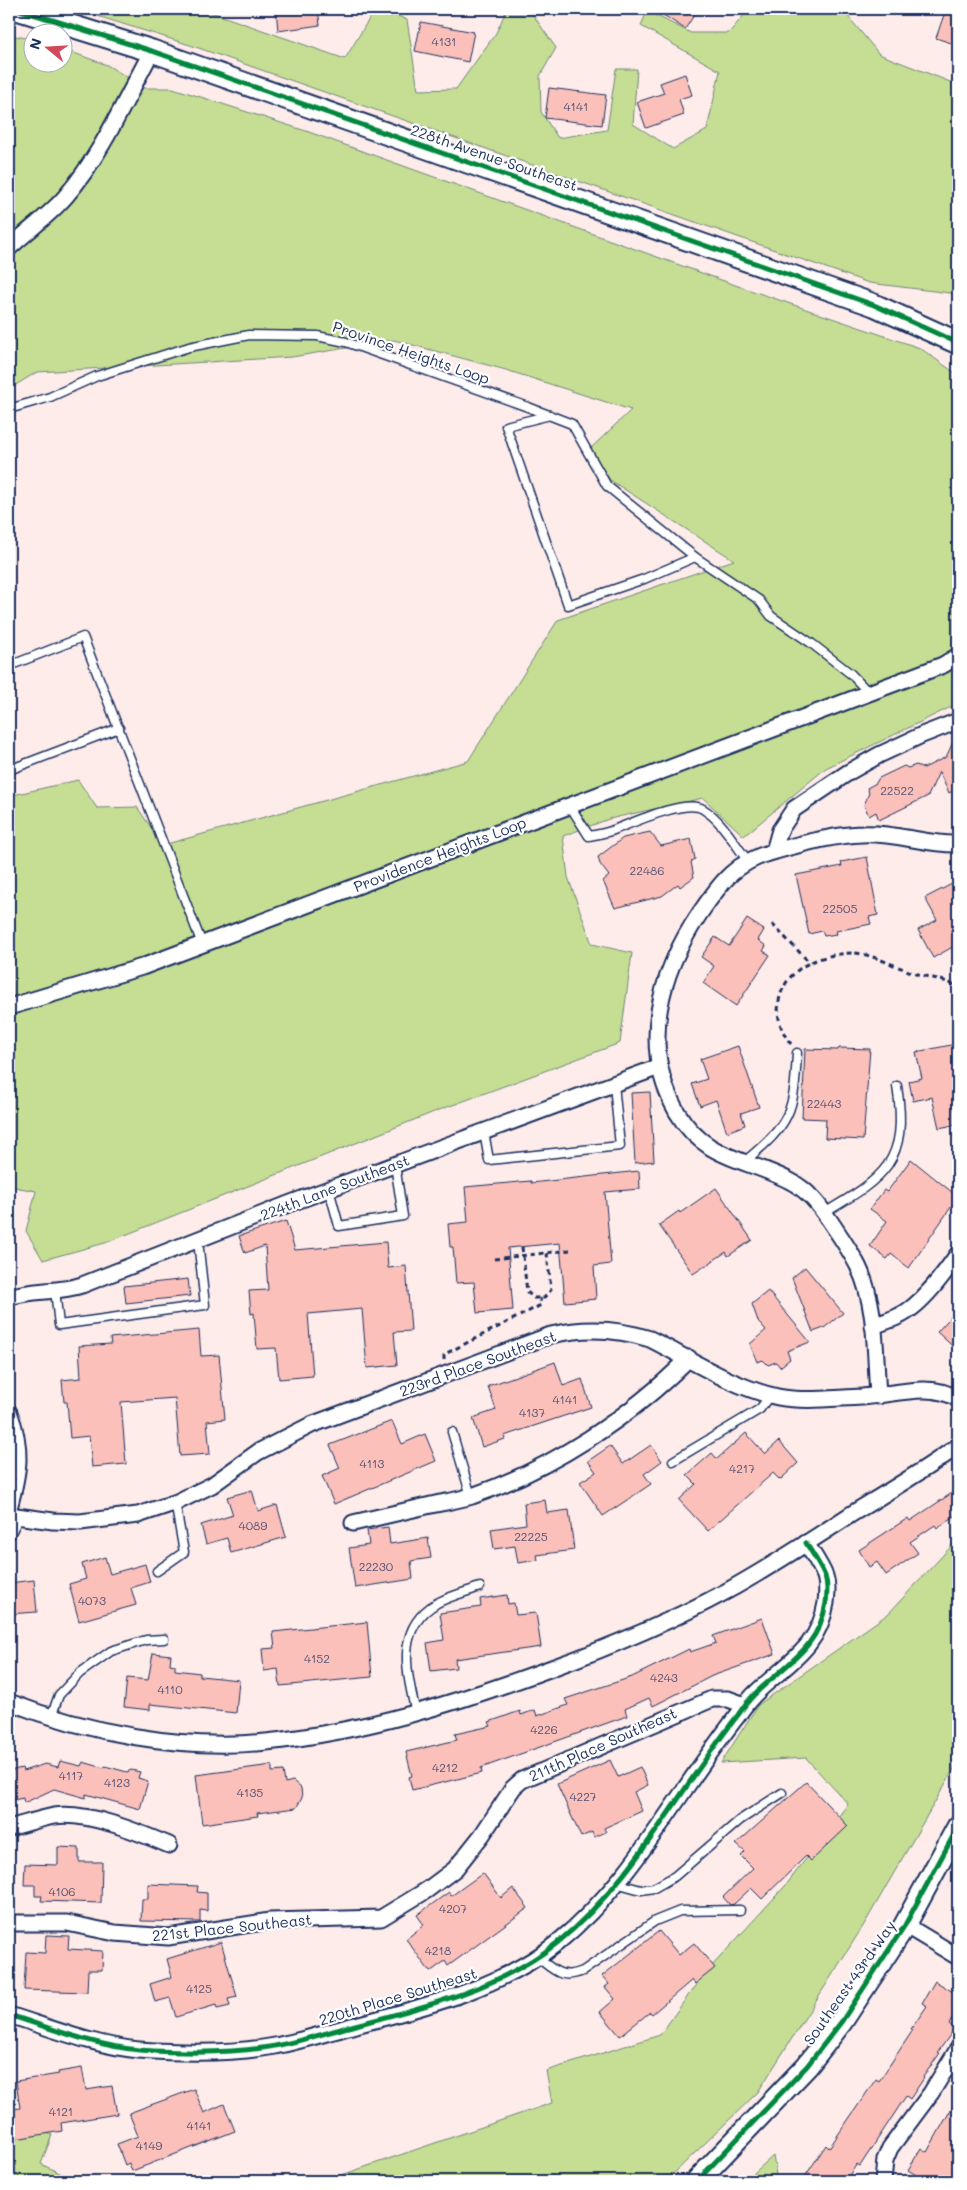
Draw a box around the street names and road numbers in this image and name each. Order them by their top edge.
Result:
street label: 228th Avenue Southeast [408,119,581,195]
street label: Province Heights Loop [330,316,492,388]
street label: Providence Heights Loop [350,812,529,896]
street label: 224th Lane Southeast [257,1149,412,1225]
street label: 223rd Place Southeast [396,1325,559,1401]
street label: 211th Place Southeast [525,1702,680,1786]
street label: 221st Place Southeast [151,1909,313,1945]
street label: Southeast 43rd Way [799,1916,900,2049]
street label: 220th Place Southeast [316,1962,479,2030]

